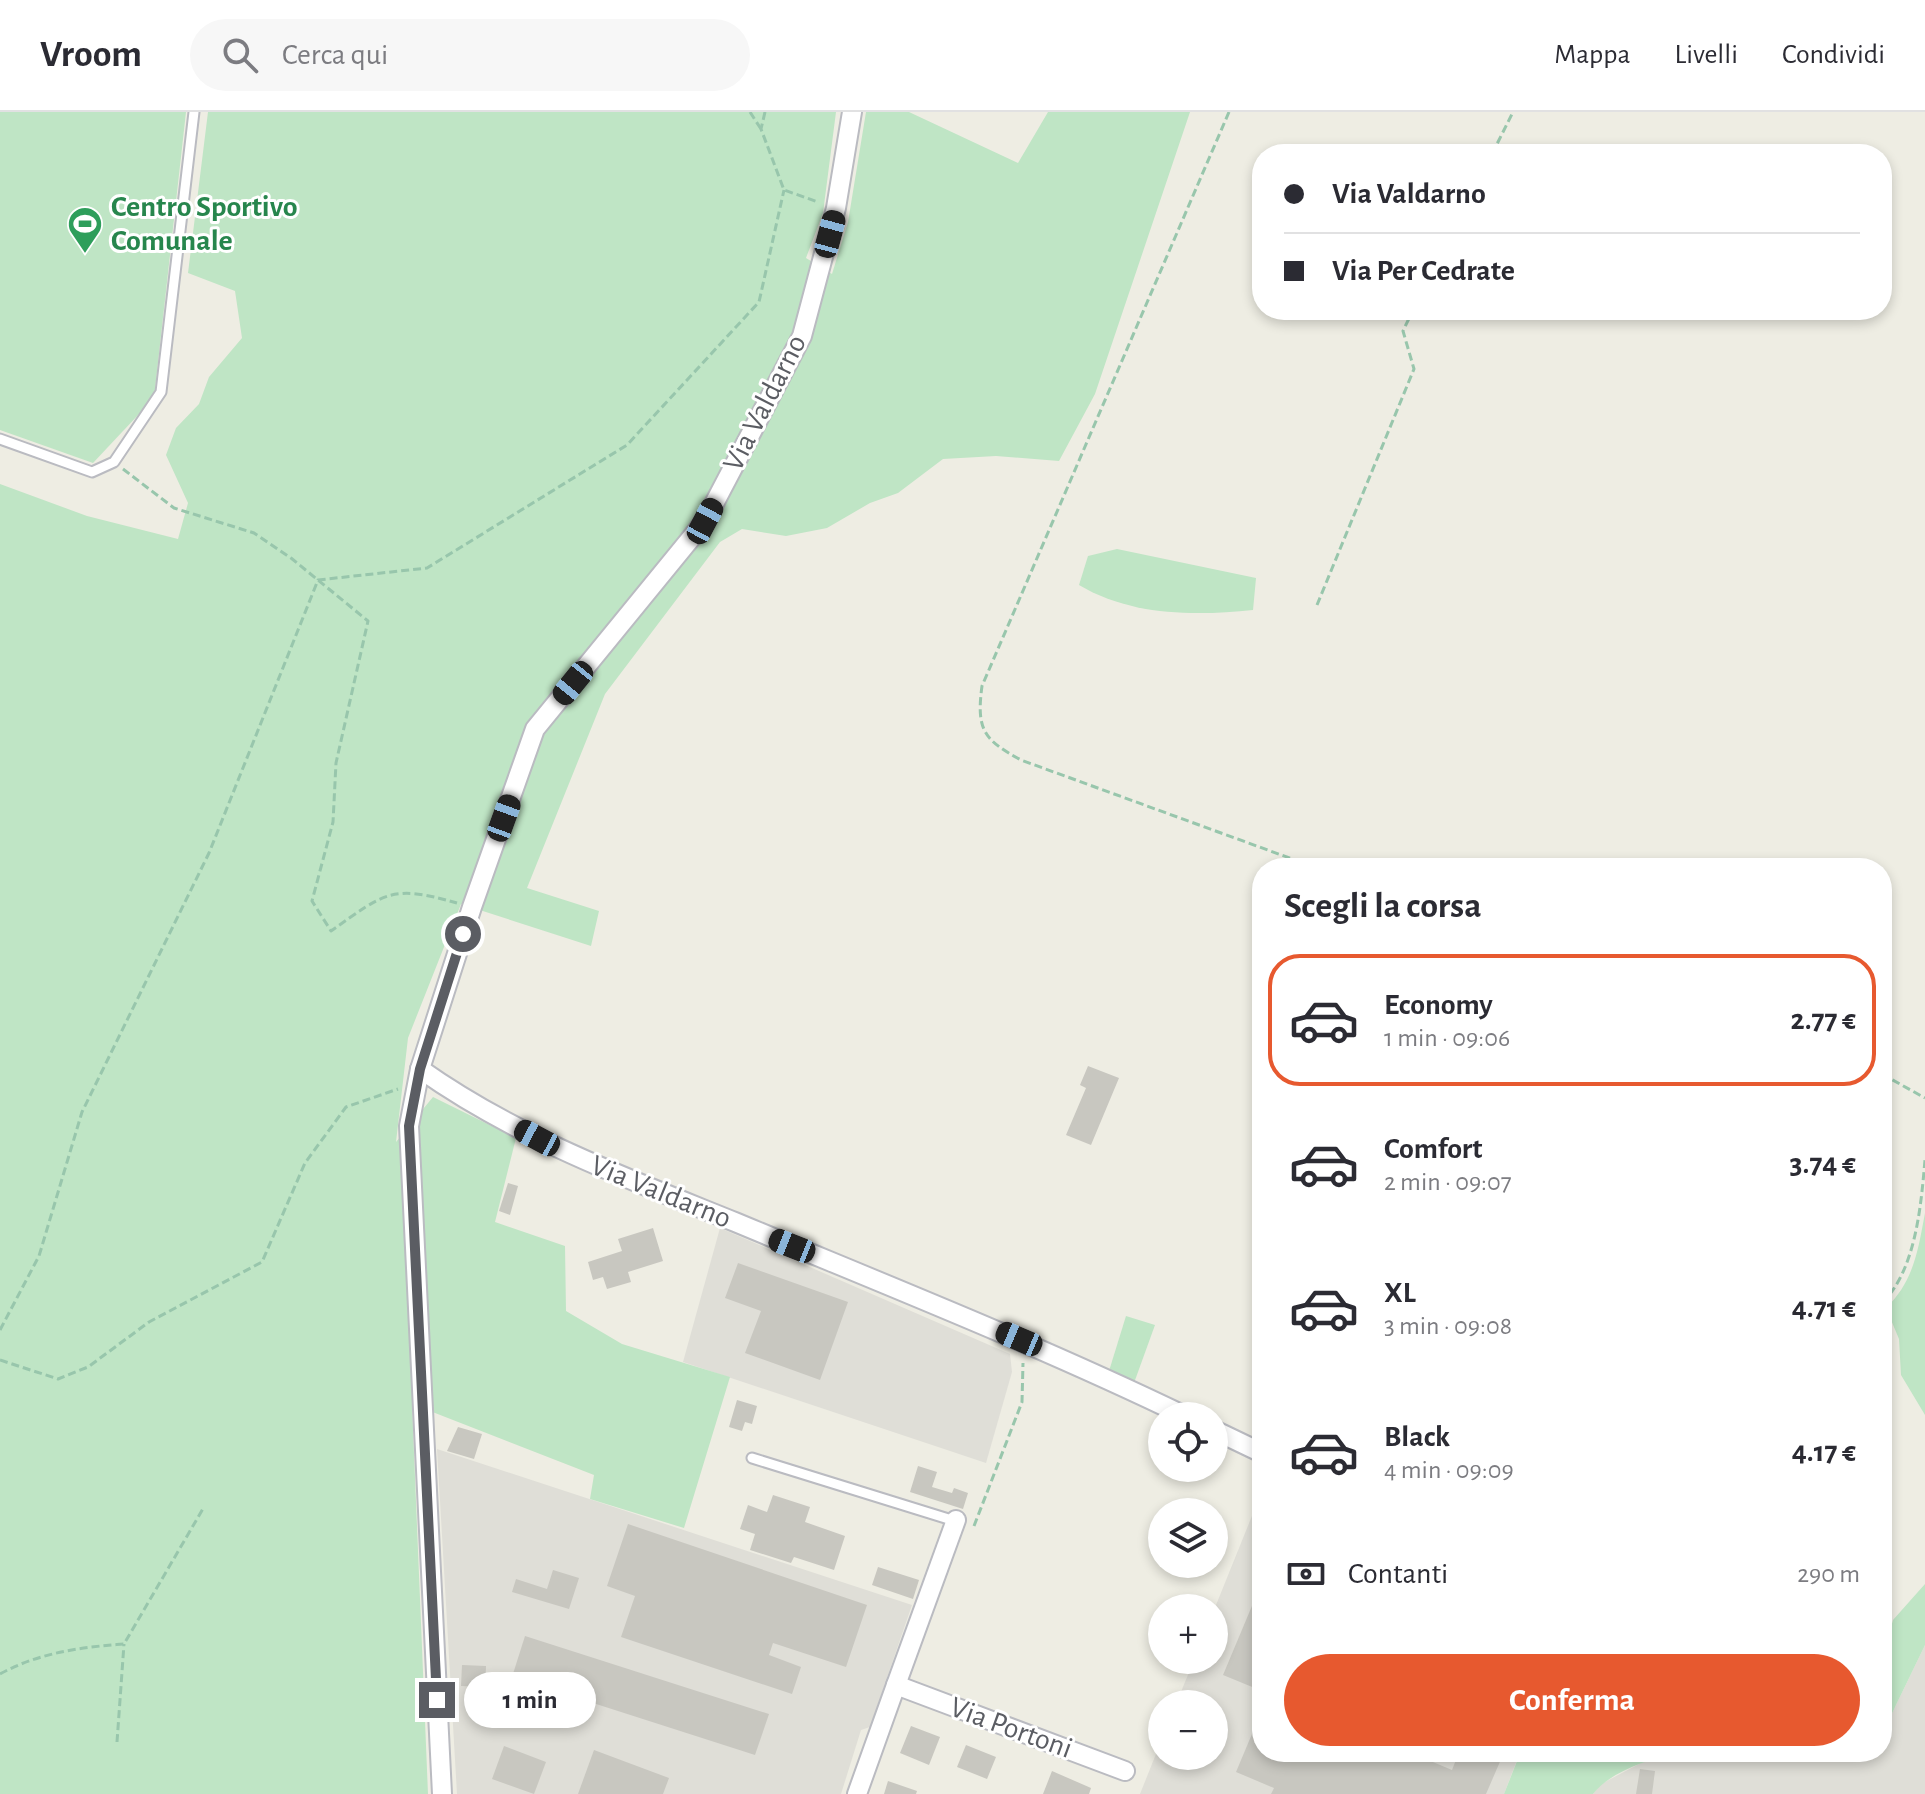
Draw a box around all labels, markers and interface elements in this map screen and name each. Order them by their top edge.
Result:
search box [190,19,750,91]
icon: search [218,33,262,77]
text: Vroom [40,36,142,74]
text: Cerca qui [282,40,388,70]
text: Mappa [1554,41,1631,69]
text: Livelli [1675,41,1738,69]
text: Condividi [1782,41,1885,69]
text: Via Valdarno [1332,179,1486,209]
place label: Centro Sportivo Comunale [111,192,297,256]
sports icon: Centro Sportivo Comunale [66,205,104,255]
car [812,208,848,260]
text: Via Per Cedrate [1332,256,1515,286]
street label: Via Valdarno [718,330,812,476]
car [683,494,727,548]
car [549,657,597,709]
car [485,791,523,845]
text: Scegli la corsa [1284,888,1481,924]
route start [445,916,481,952]
icon: car [1288,984,1360,1056]
text: Economy [1384,990,1493,1020]
text: 2.77 € [1791,1005,1856,1035]
text: 1 min · 09:06 [1384,1025,1510,1051]
car [510,1116,564,1160]
icon: car [1288,1128,1360,1200]
text: Comfort [1384,1134,1483,1164]
text: 3.74 € [1790,1149,1856,1179]
street label: Via Valdarno [587,1150,735,1234]
text: 2 min · 09:07 [1384,1169,1512,1195]
car [765,1226,819,1266]
icon: car [1288,1272,1360,1344]
text: XL [1384,1278,1416,1308]
text: 4.71 € [1792,1293,1856,1323]
text: 3 min · 09:08 [1384,1313,1512,1339]
car [992,1319,1046,1359]
map controls [1148,1402,1228,1770]
button: locate [1148,1402,1228,1482]
icon: car [1288,1416,1360,1488]
text: Black [1384,1422,1450,1452]
text: 4.17 € [1792,1437,1856,1467]
text: 4 min · 09:09 [1384,1457,1514,1483]
button: layers [1148,1498,1228,1578]
icon: cash [1284,1552,1328,1596]
text: Contanti [1348,1559,1448,1589]
text: 290 m [1797,1561,1860,1587]
button: + [1148,1594,1228,1674]
button: Conferma [1284,1654,1860,1746]
callout: 1 min [465,1672,597,1728]
route end [419,1682,455,1718]
text: 1 min [503,1687,557,1713]
button: − [1148,1690,1228,1770]
street label: Via Portoni [946,1692,1076,1764]

